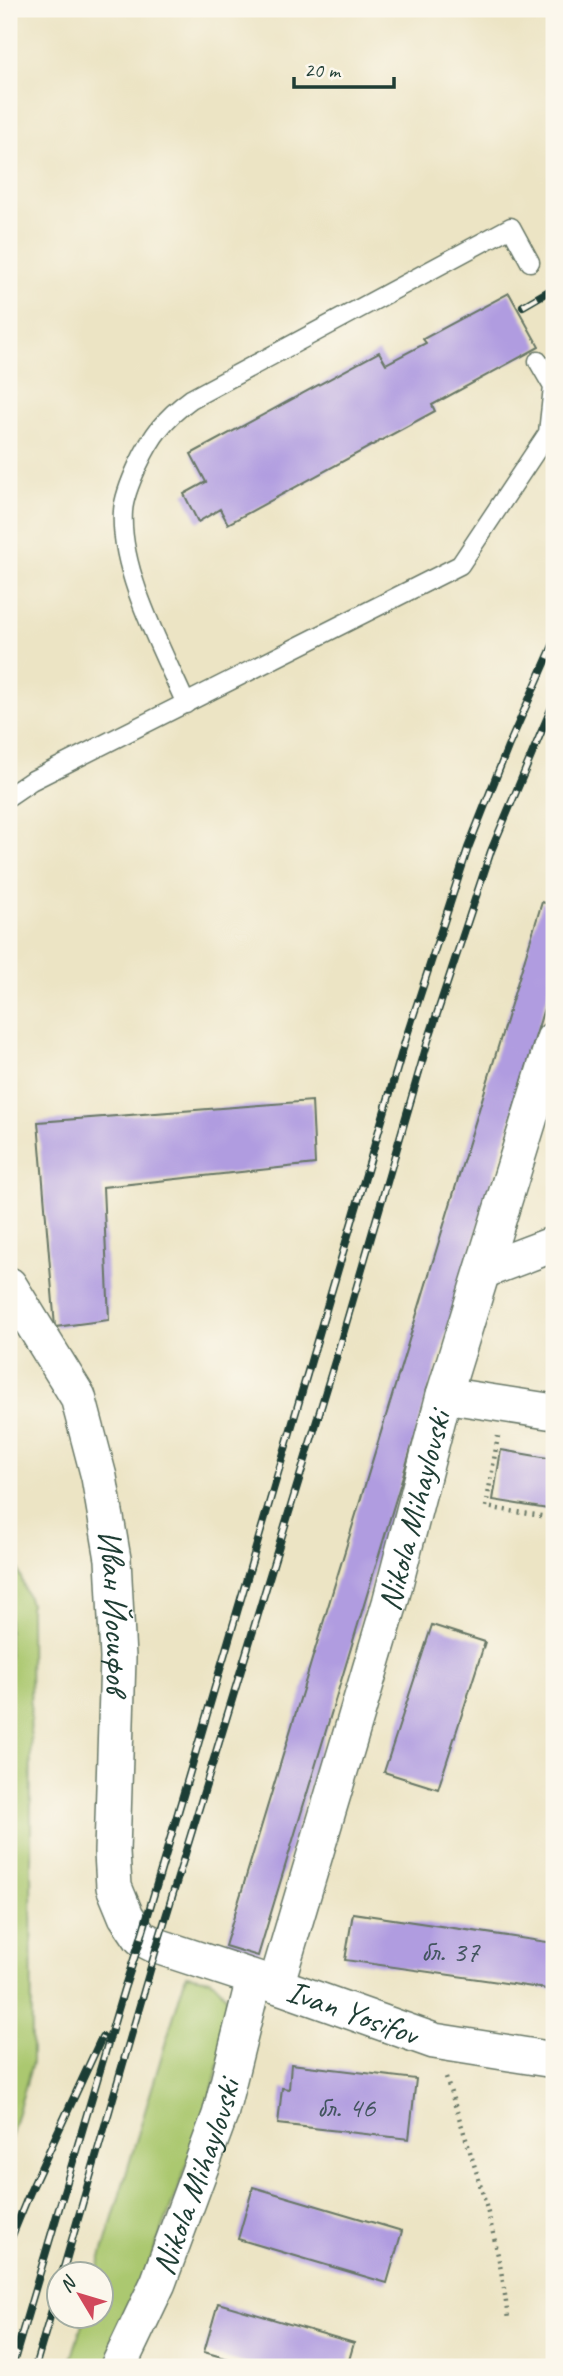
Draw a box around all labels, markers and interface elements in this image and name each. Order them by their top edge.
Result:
scale bar [294,46,393,90]
text: 20 m [304,57,342,83]
street label: Nikola Mihaylovski [368,1403,461,1615]
street label: Иван Йосифов [87,1527,139,1700]
house number: бл. 37 [421,1932,481,1970]
street label: Ivan Yosifov [281,1970,427,2056]
street label: Nikola Mihaylovski [142,2071,250,2280]
house number: бл. 46 [317,2088,377,2126]
north arrow [46,2260,116,2330]
text: N [54,2271,82,2297]

